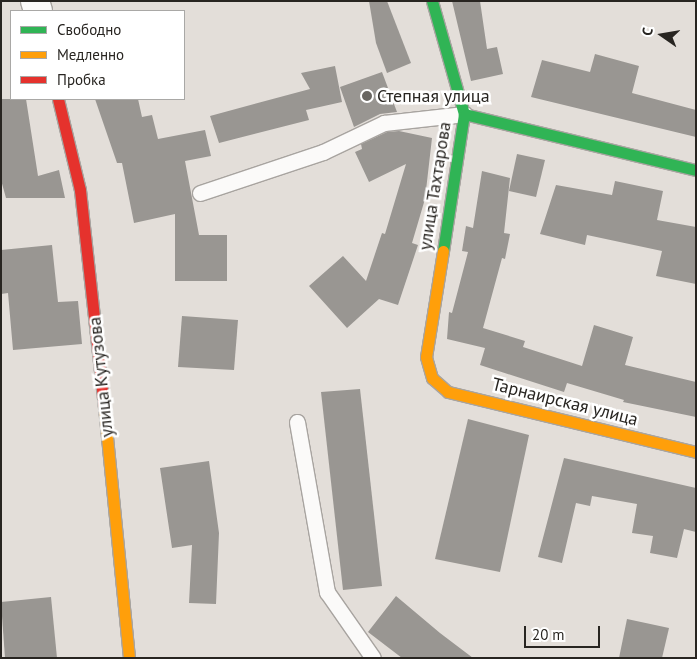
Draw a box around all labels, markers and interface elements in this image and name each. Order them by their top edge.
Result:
legend [10,10,185,100]
north arrow [637,10,687,60]
text: Свободно [57,20,121,39]
text: С [638,26,657,37]
text: Медленно [57,45,124,64]
text: Пробка [57,70,106,89]
place label: Степная улица [377,85,490,107]
marker: Степная улица [361,90,373,102]
street label: улица Тахтарова [414,120,456,252]
street label: улица Кутузова [84,316,118,438]
street label: Тарнаирская улица [490,373,640,431]
scale bar [527,616,603,648]
text: 20 m [532,625,565,644]

